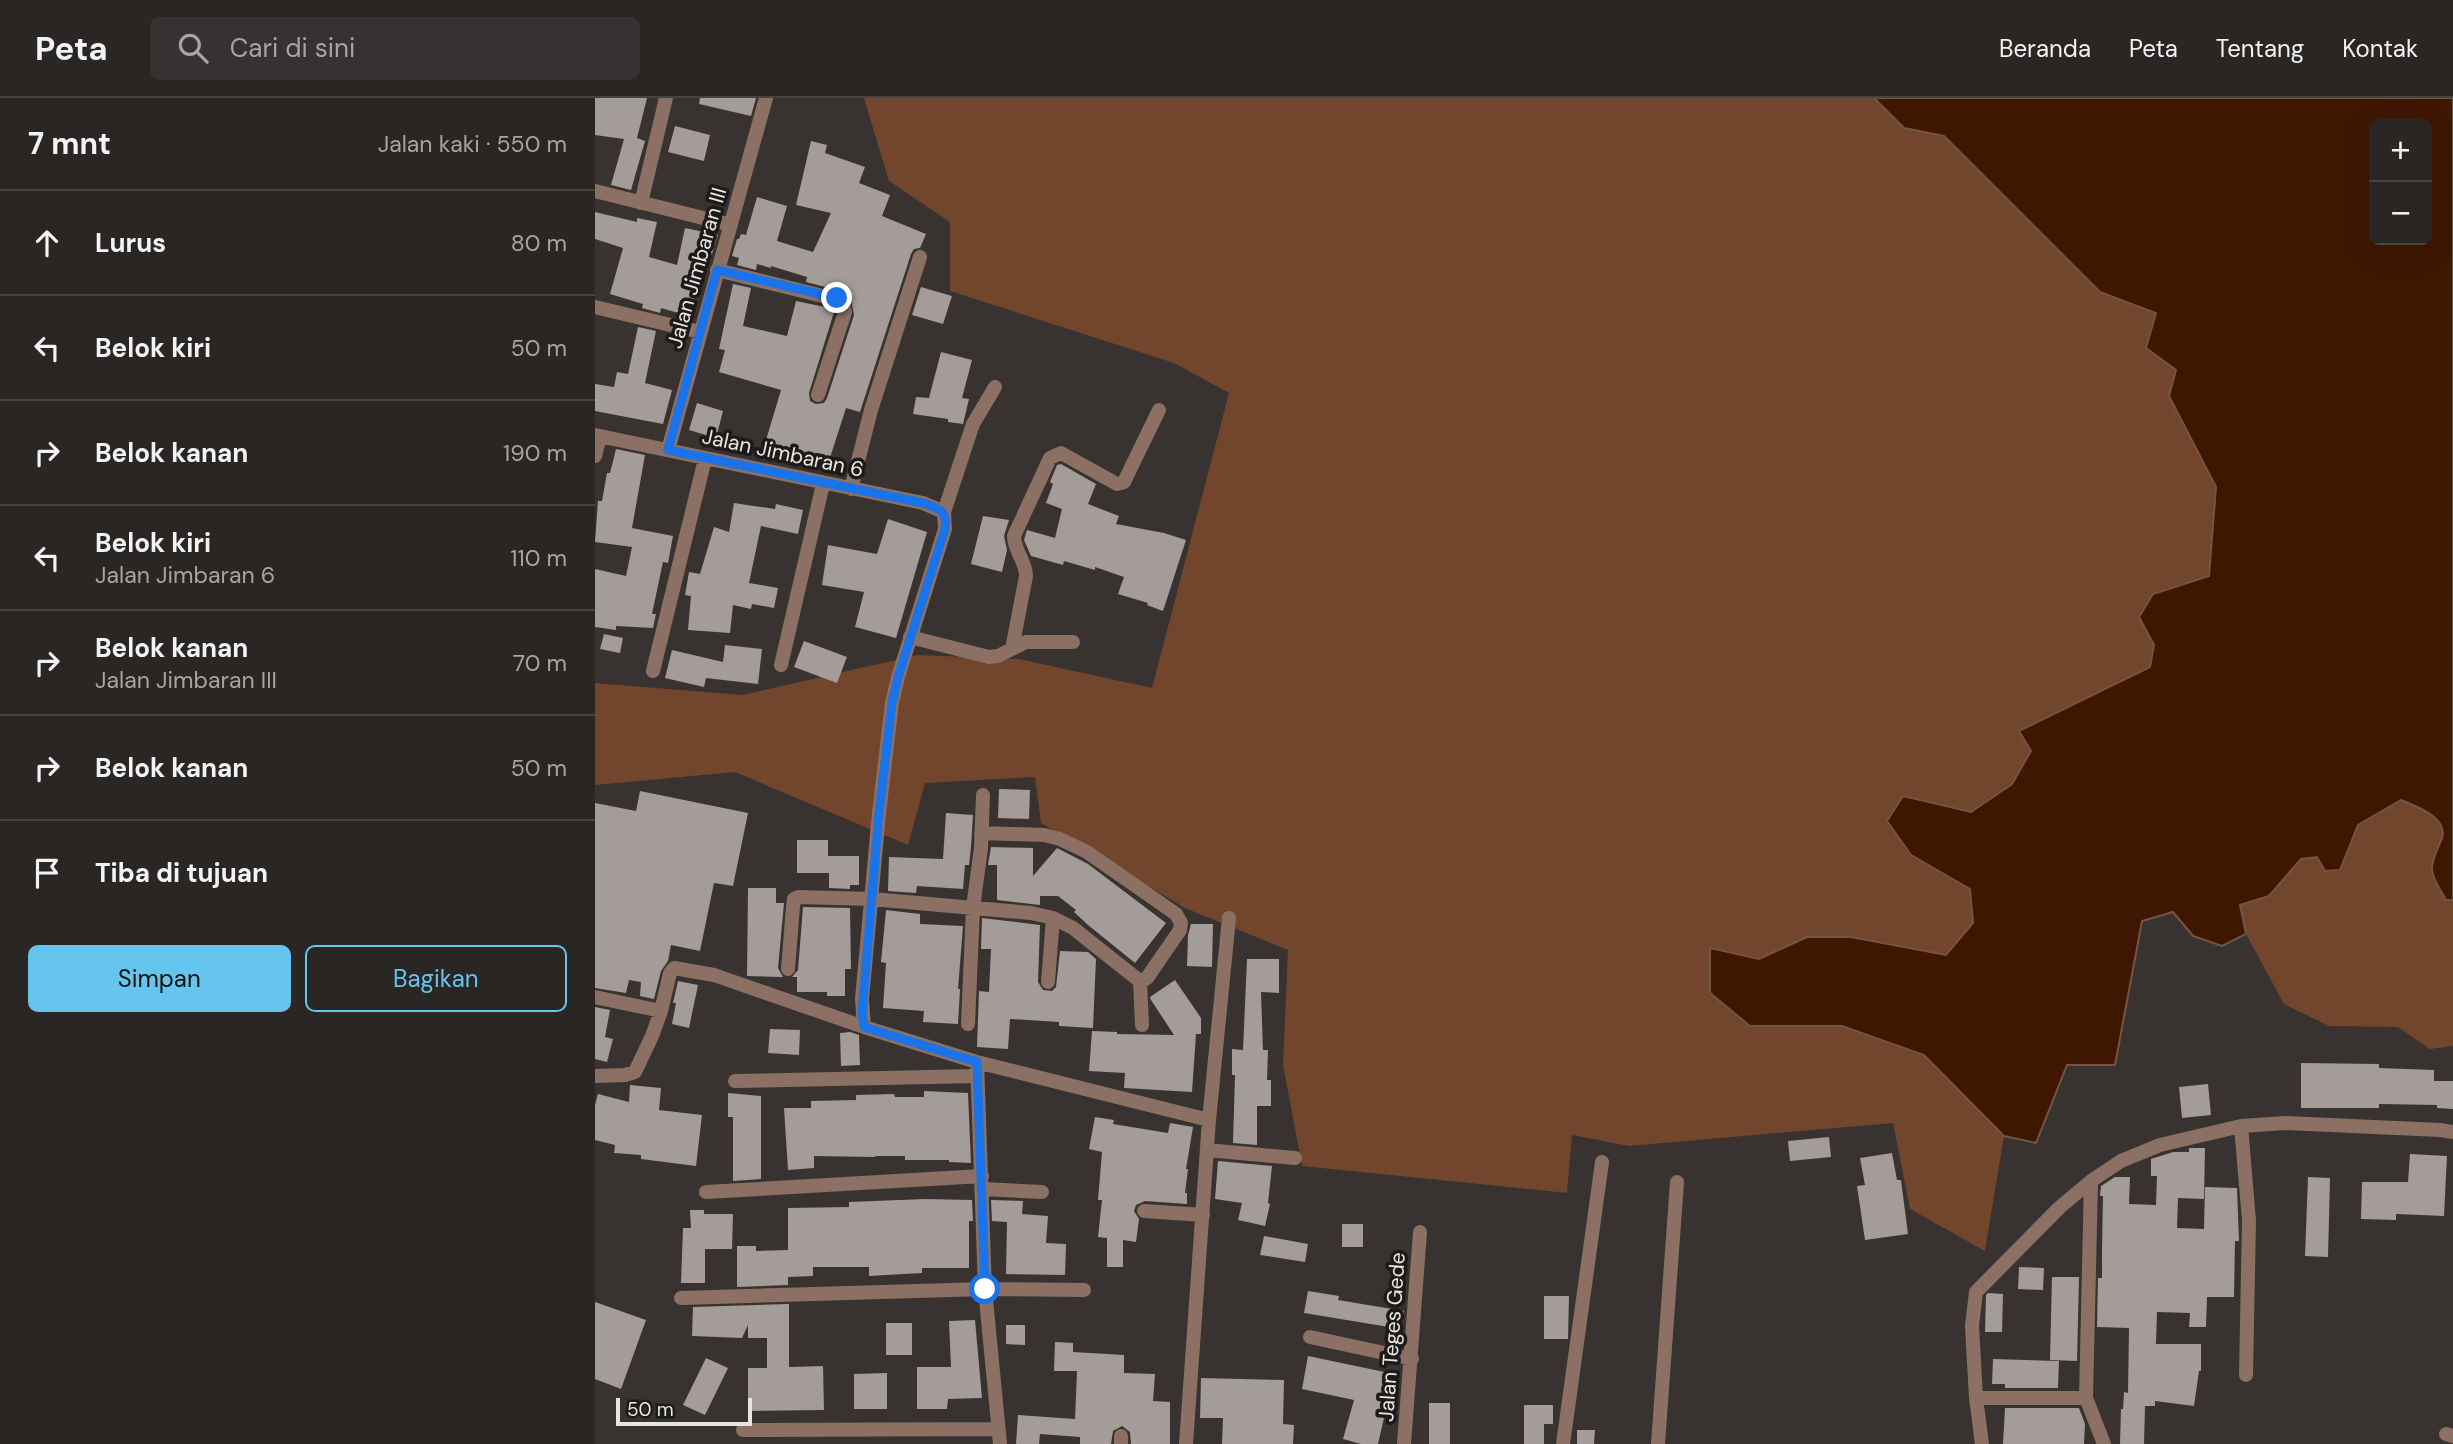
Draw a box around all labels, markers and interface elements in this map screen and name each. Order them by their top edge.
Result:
search box [150,17,640,80]
text: Peta [35,27,108,70]
icon: search [174,29,212,67]
text: Cari di sini [230,31,355,65]
text: Beranda [1999,33,2091,64]
text: Peta [2129,33,2178,64]
text: Tentang [2216,33,2304,64]
text: Kontak [2342,33,2418,64]
map controls [2369,119,2432,245]
button: + [2369,119,2432,182]
text: 7 mnt [28,124,111,163]
text: Jalan kaki · 550 m [378,129,567,159]
button: − [2369,182,2432,245]
street label: Jalan Jimbaran III [661,184,733,352]
icon: ahead [28,224,66,262]
text: Lurus [95,226,166,260]
text: 80 m [511,228,567,258]
route end [821,282,852,313]
icon: left [28,329,66,367]
text: Belok kiri [95,331,211,365]
text: 50 m [511,333,567,363]
street label: Jalan Jimbaran 6 [700,422,866,484]
icon: right [28,434,66,472]
text: Belok kanan [95,436,248,470]
text: 190 m [503,438,567,468]
text: Belok kiri [95,526,211,560]
icon: left [28,539,66,577]
text: 110 m [510,543,567,573]
text: Jalan Jimbaran 6 [95,560,275,590]
text: Belok kanan [95,631,248,665]
icon: right [28,644,66,682]
text: 70 m [513,648,567,678]
text: Jalan Jimbaran III [95,665,277,695]
icon: right [28,749,66,787]
text: Belok kanan [95,751,248,785]
text: 50 m [511,753,567,783]
icon: arrive [28,854,66,892]
text: Tiba di tujuan [95,856,268,890]
button: Simpan [28,945,291,1012]
button: Bagikan [305,945,567,1012]
street label: Jalan Teges Gede [1372,1251,1412,1423]
route start [969,1273,1000,1304]
scale bar [616,1395,753,1427]
text: 50 m [627,1397,674,1422]

